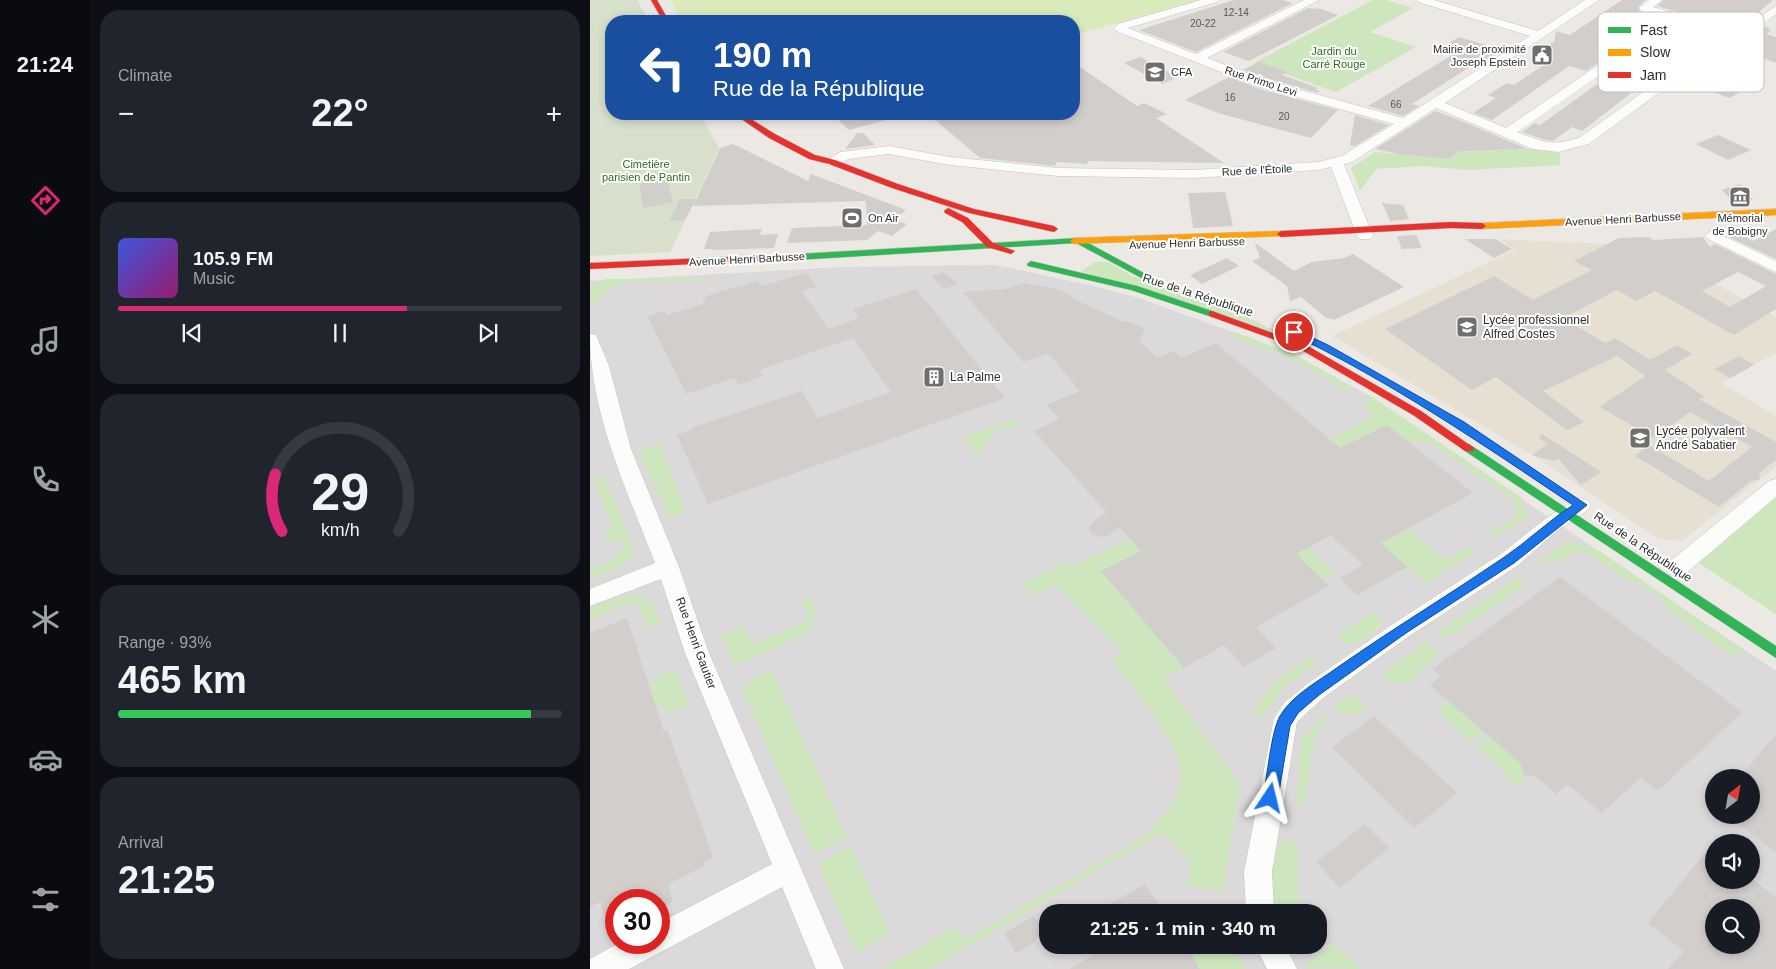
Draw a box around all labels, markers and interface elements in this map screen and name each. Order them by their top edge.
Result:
house number: 12-14 [1223,7,1249,18]
legend [1598,12,1764,92]
house number: 20-22 [1190,18,1216,29]
text: Fast [1640,22,1667,38]
icon: left [630,35,695,100]
text: 190 m [713,35,812,74]
place label: Mairie de proximité Joseph Epstein [1433,43,1526,68]
public building icon: Mairie de proximité Joseph Epstein [1530,43,1554,67]
text: Slow [1640,44,1671,60]
park label: Jardin du Carré Rouge [1303,45,1365,70]
text: 21:24 [17,52,73,77]
school or university icon: CFA [1143,60,1167,84]
street label: Rue Primo Levi [1223,64,1299,98]
place label: CFA [1171,66,1193,78]
text: Climate [118,67,172,84]
text: Jam [1640,67,1666,83]
text: Rue de la République [713,76,925,101]
text: 22° [311,92,369,134]
house number: 16 [1224,92,1236,103]
text: − [118,98,134,129]
text: + [546,98,562,129]
house number: 66 [1390,99,1402,110]
house number: 20 [1278,111,1290,122]
park label: Cimetière parisien de Pantin [602,158,690,183]
street label: Rue de l'Étoile [1221,162,1293,178]
icon: directions [28,183,63,218]
museum icon: Mémorial de Bobigny [1728,185,1752,209]
sports icon: On Air [840,206,864,230]
street label: Avenue Henri Barbusse [1565,210,1681,228]
place label: On Air [868,212,899,224]
place label: Mémorial de Bobigny [1712,212,1768,237]
street label: Avenue Henri Barbusse [1129,235,1245,251]
text: 105.9 FM [193,248,273,269]
street label: Avenue Henri Barbusse [689,250,805,268]
text: Music [193,270,235,287]
street label: Rue de la République [1141,271,1255,320]
pin [1273,311,1315,353]
place label: Lycée professionnel Alfred Costes [1483,313,1589,341]
school or university icon: Lycée professionnel Alfred Costes [1455,315,1479,339]
icon: arrive [1280,318,1308,346]
icon: previous [178,319,206,347]
icon: pause [326,319,354,347]
icon: next [474,319,502,347]
icon: music [28,323,63,358]
building icon: La Palme [922,365,946,389]
place label: La Palme [950,370,1001,384]
place label: Lycée polyvalent André Sabatier [1656,424,1746,452]
school or university icon: Lycée polyvalent André Sabatier [1628,426,1652,450]
icon: phone [28,462,63,497]
text: 29 [311,463,369,521]
street label: Rue de la République [1591,509,1695,585]
text: km/h [321,520,359,540]
street label: Rue Henri Gautier [673,595,719,691]
icon: climate [28,602,63,637]
text: Range · 93% [118,634,211,651]
text: 465 km [118,659,247,701]
icon: car [28,742,63,777]
north arrow [1705,769,1760,824]
map controls [1705,769,1760,954]
position arrow [1243,771,1295,823]
text: Arrival [118,834,163,851]
button: sound [1705,834,1760,889]
text: 21:25 [118,859,215,901]
icon: filters [28,882,63,917]
speed limit sign: 30 [605,889,670,954]
button: search [1705,899,1760,954]
text: 21:25 · 1 min · 340 m [1090,918,1276,939]

